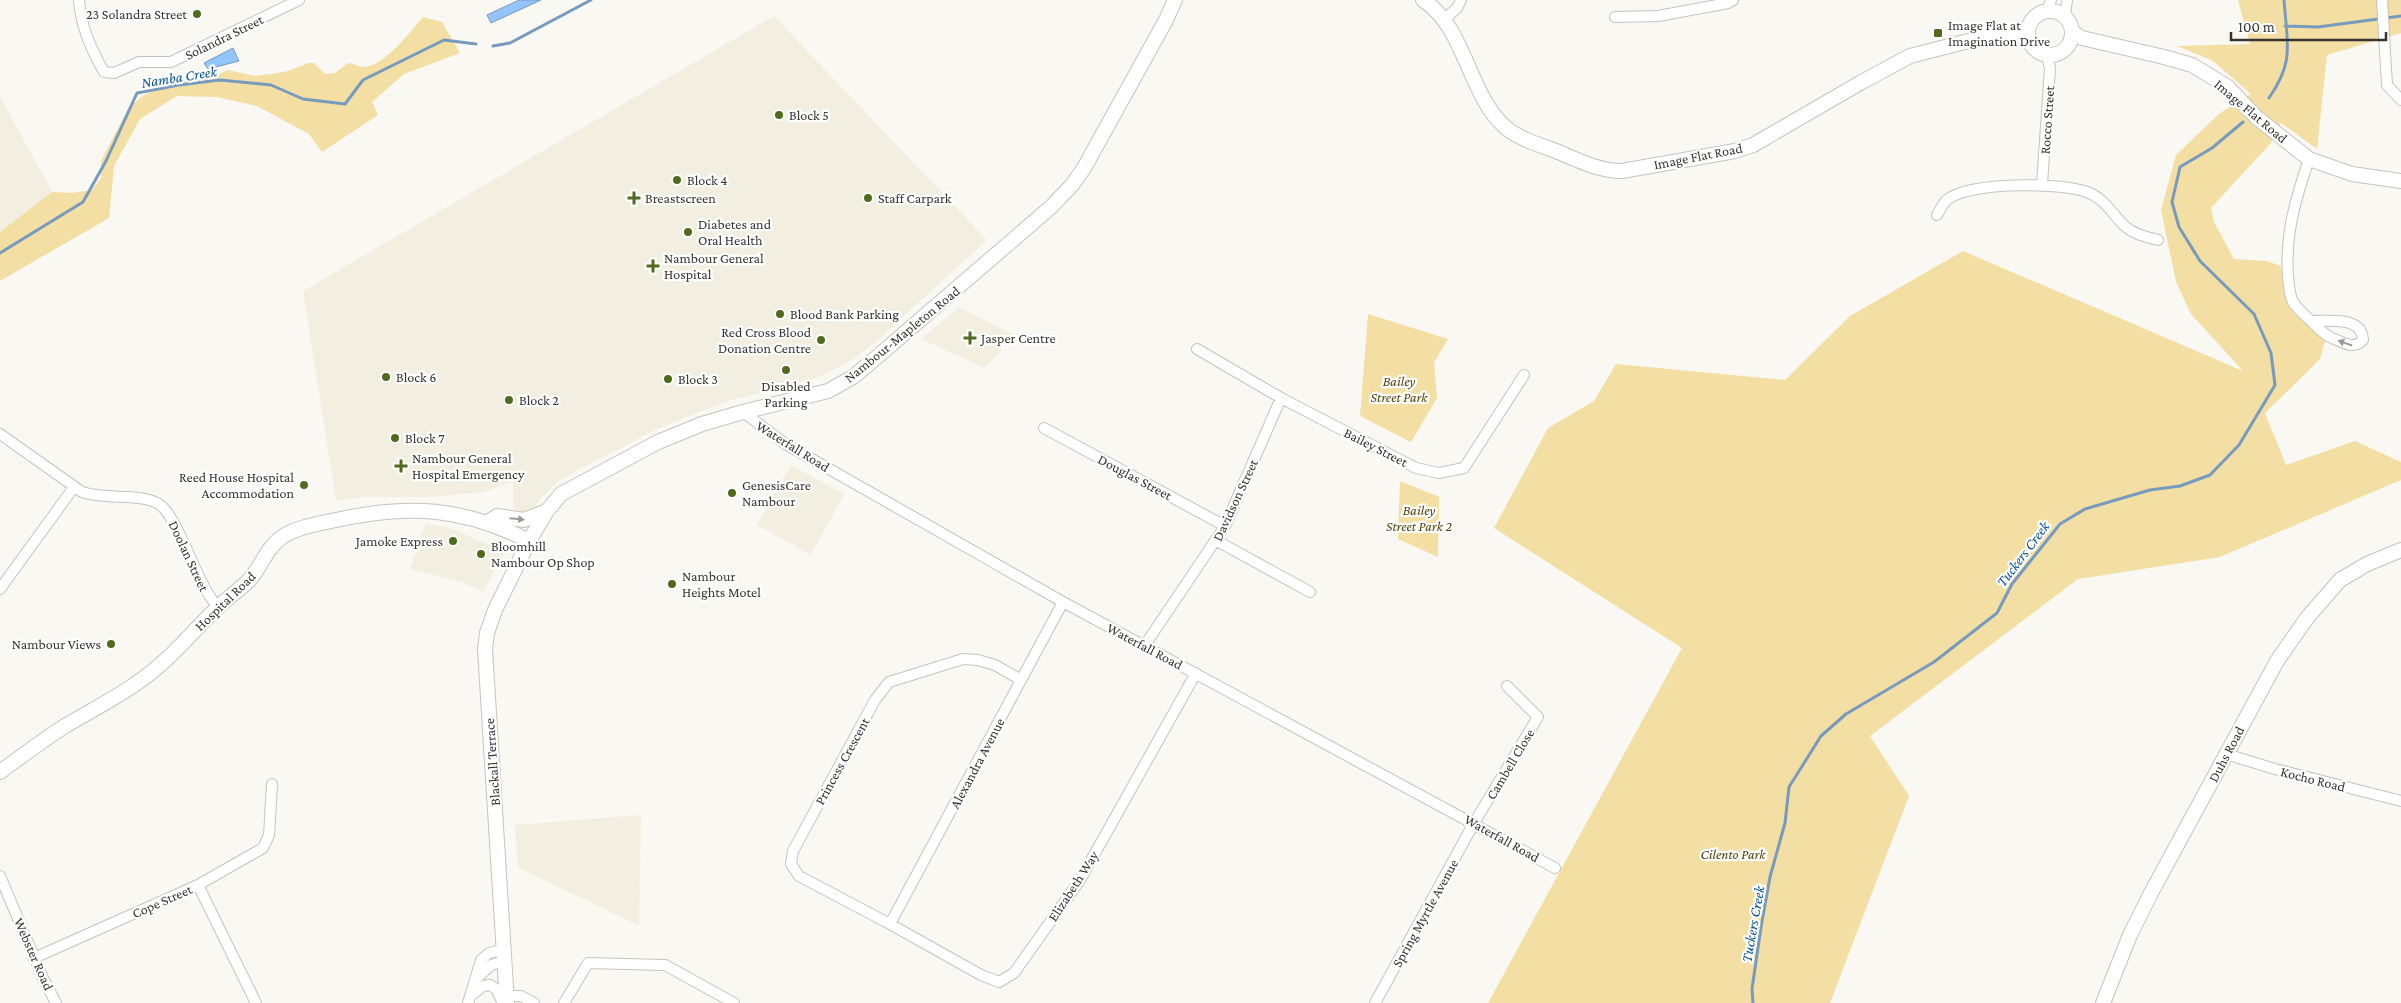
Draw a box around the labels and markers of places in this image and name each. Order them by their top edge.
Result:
place label: 23 Solandra Street [86,6,187,22]
marker: 23 Solandra Street [191,8,203,20]
place label: Image Flat at Imagination Drive [1948,17,2050,49]
marker: Image Flat at Imagination Drive [1932,27,1944,39]
place label: Block 5 [789,107,829,123]
marker: Block 5 [773,109,785,121]
place label: Block 4 [687,172,727,188]
marker: Block 4 [671,174,683,186]
place label: Breastscreen [645,190,716,206]
place label: Staff Carpark [878,190,952,206]
marker: Breastscreen [627,191,641,205]
marker: Staff Carpark [862,192,874,204]
place label: Diabetes and Oral Health [698,216,772,248]
marker: Diabetes and Oral Health [682,226,694,238]
place label: Nambour General Hospital [664,250,764,282]
marker: Nambour General Hospital [646,259,660,273]
place label: Blood Bank Parking [790,306,899,322]
marker: Blood Bank Parking [774,308,786,320]
place label: Red Cross Blood Donation Centre [718,324,812,356]
place label: Jasper Centre [979,330,1056,346]
marker: Jasper Centre [963,331,977,345]
marker: Red Cross Blood Donation Centre [815,334,827,346]
marker: Disabled Parking [780,364,792,376]
place label: Block 6 [396,369,436,385]
marker: Block 6 [380,371,392,383]
place label: Block 3 [678,371,718,387]
marker: Block 3 [662,373,674,385]
place label: Disabled Parking [761,378,811,410]
place label: Block 2 [519,392,559,408]
marker: Block 2 [503,394,515,406]
place label: Block 7 [405,430,445,446]
marker: Block 7 [389,432,401,444]
place label: Nambour General Hospital Emergency [412,450,525,482]
marker: Nambour General Hospital Emergency [394,459,408,473]
place label: Reed House Hospital Accommodation [179,469,294,501]
place label: GenesisCare Nambour [742,477,811,509]
marker: Reed House Hospital Accommodation [298,479,310,491]
marker: GenesisCare Nambour [726,487,738,499]
place label: Jamoke Express [354,533,443,549]
marker: Jamoke Express [447,535,459,547]
place label: Bloomhill Nambour Op Shop [491,538,595,570]
marker: Bloomhill Nambour Op Shop [475,548,487,560]
place label: Nambour Heights Motel [682,568,761,600]
marker: Nambour Heights Motel [666,578,678,590]
place label: Nambour Views [12,636,101,652]
marker: Nambour Views [105,638,117,650]

